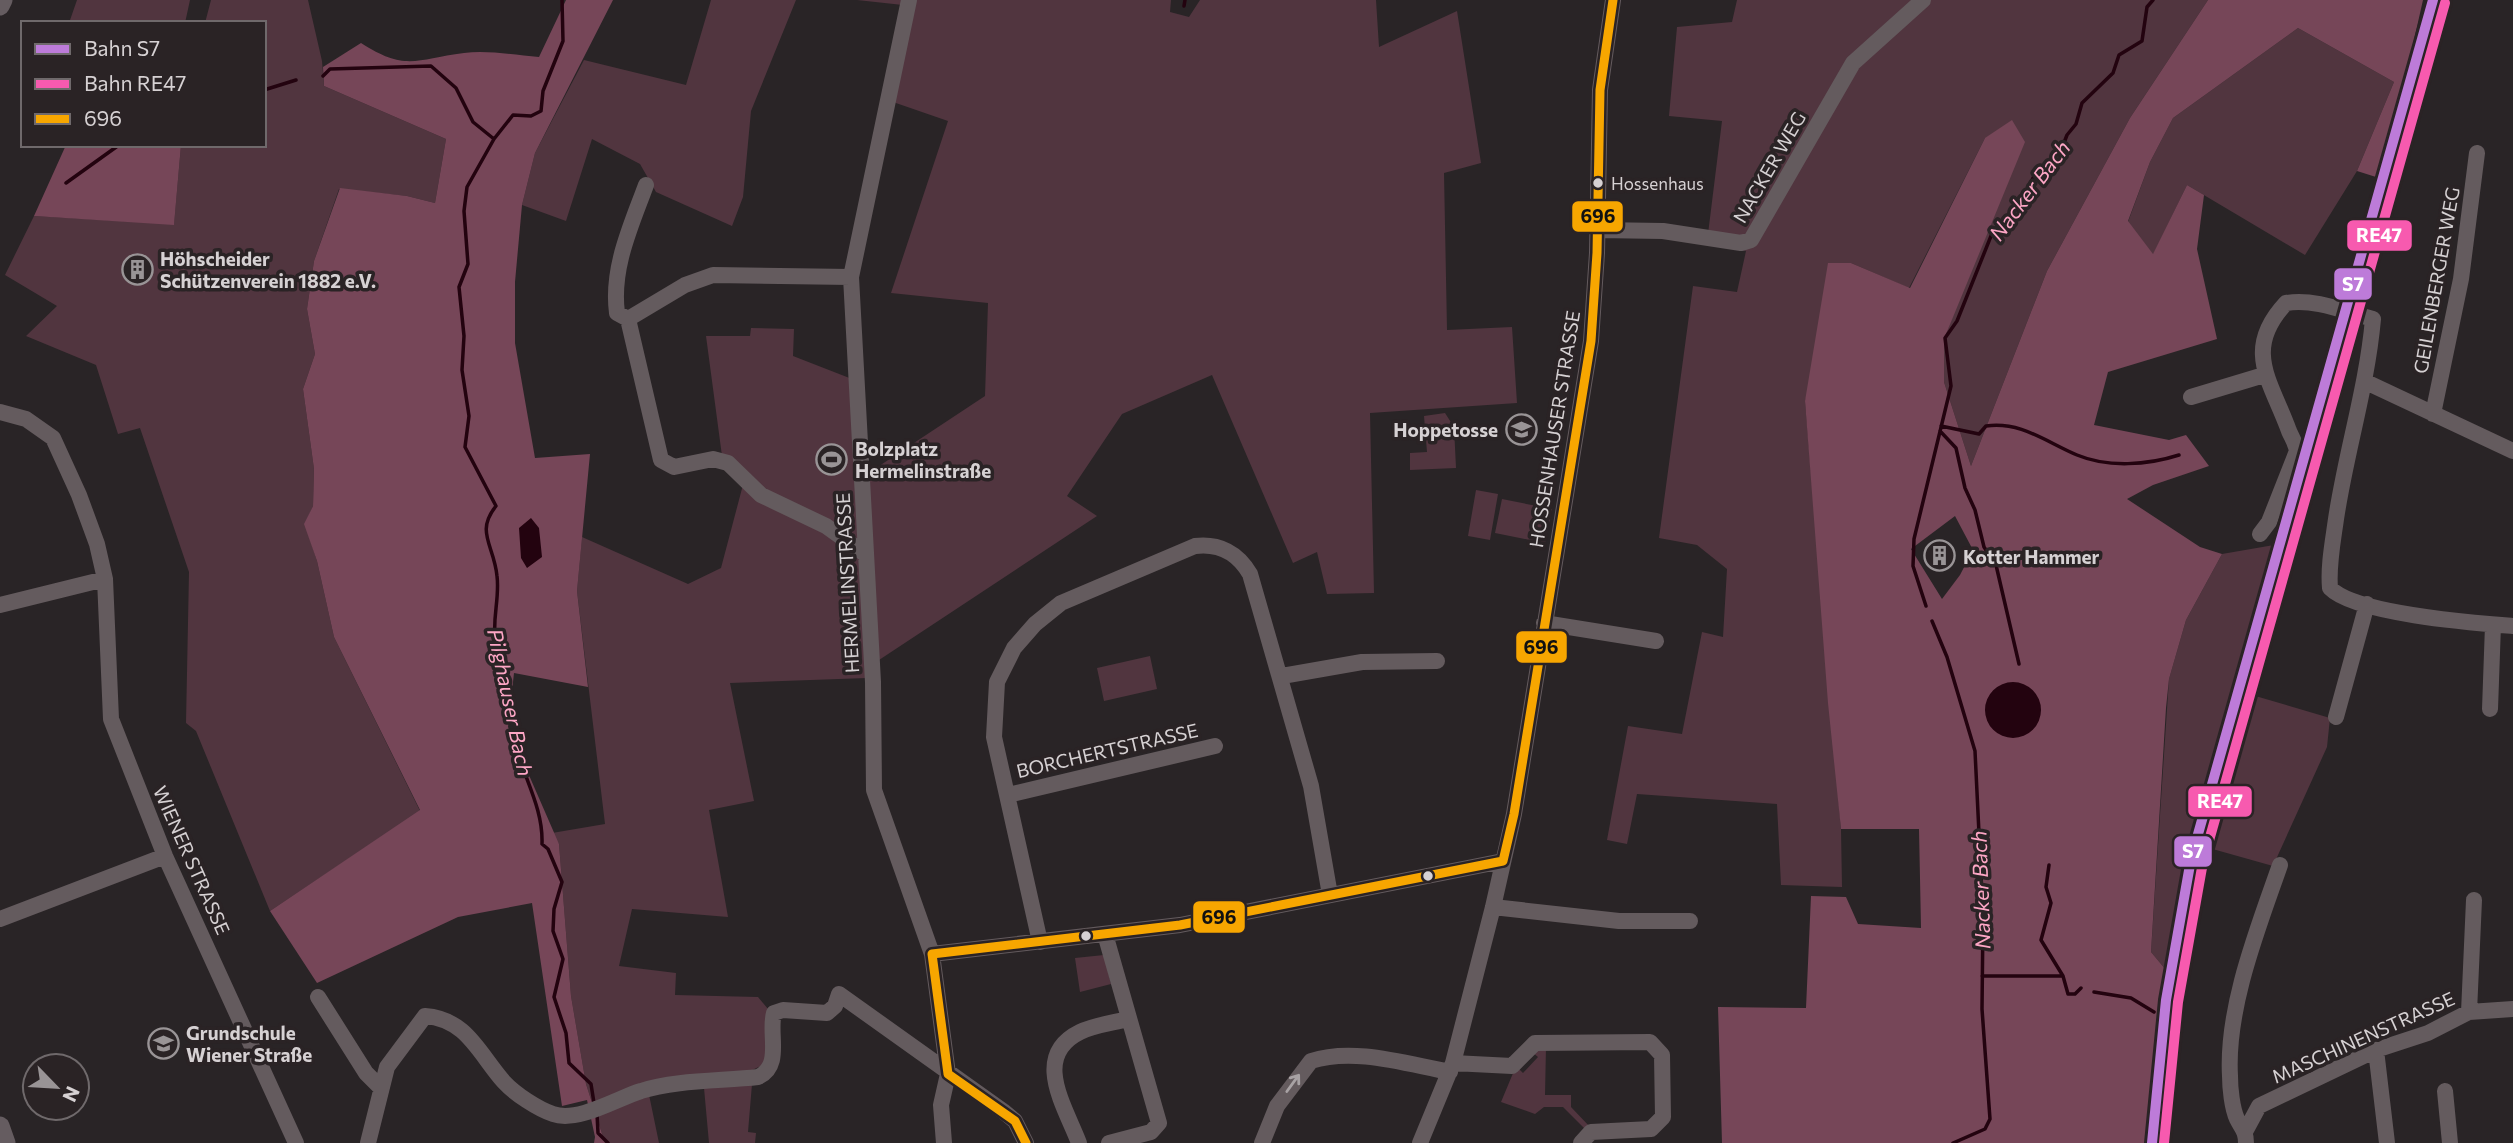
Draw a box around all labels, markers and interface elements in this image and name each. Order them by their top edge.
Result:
legend [21,21,266,147]
text: Bahn S7 [84,35,160,60]
text: Bahn RE47 [84,70,186,95]
text: 696 [84,105,122,130]
street label: NACKER WEG [1728,107,1810,227]
water label: Nacker Bach [1983,135,2075,245]
place label: Hossenhaus [1611,173,1704,194]
marker: Hossenhaus [1591,176,1605,190]
street label: GEILENBERGER WEG [2408,185,2464,375]
line badge: 696 [1571,200,1624,233]
text: 696 [1581,204,1615,227]
line badge: RE47 [2346,219,2413,252]
text: RE47 [2356,223,2402,246]
place label: Höhscheider Schützenverein 1882 e.V. [160,247,376,292]
building icon: Höhscheider Schützenverein 1882 e.V. [120,252,154,286]
line badge: S7 [2333,267,2373,301]
text: S7 [2342,272,2364,295]
street label: HOSSENHAUSER STRASSE [1524,309,1584,549]
school or university icon: Hoppetosse [1504,412,1538,446]
place label: Hoppetosse [1393,418,1498,441]
place label: Bolzplatz Hermelinstraße [855,437,991,482]
sports icon: Bolzplatz Hermelinstraße [815,442,849,476]
street label: HERMELINSTRASSE [831,492,863,674]
building icon: Kotter Hammer [1923,539,1957,573]
place label: Kotter Hammer [1963,545,2100,568]
water label: Pilghauser Bach [483,626,539,778]
line badge: 696 [1515,630,1568,664]
text: 696 [1524,635,1558,658]
street label: BORCHERTSTRASSE [1014,718,1200,782]
street label: WIENER STRASSE [149,782,235,938]
line badge: RE47 [2187,785,2253,818]
text: RE47 [2197,789,2243,812]
water label: Nacker Bach [1965,830,1995,950]
line badge: S7 [2173,835,2213,868]
text: S7 [2182,839,2204,862]
unlabelled marker [1421,869,1435,883]
line badge: 696 [1192,900,1246,934]
text: 696 [1202,905,1236,928]
unlabelled marker [1079,929,1093,943]
street label: MASCHINENSTRASSE [2268,986,2458,1088]
place label: Grundschule Wiener Straße [186,1021,312,1066]
school or university icon: Grundschule Wiener Straße [146,1026,180,1060]
north arrow [21,1052,91,1122]
one-way arrow [1286,1074,1300,1093]
text: N [58,1083,85,1106]

